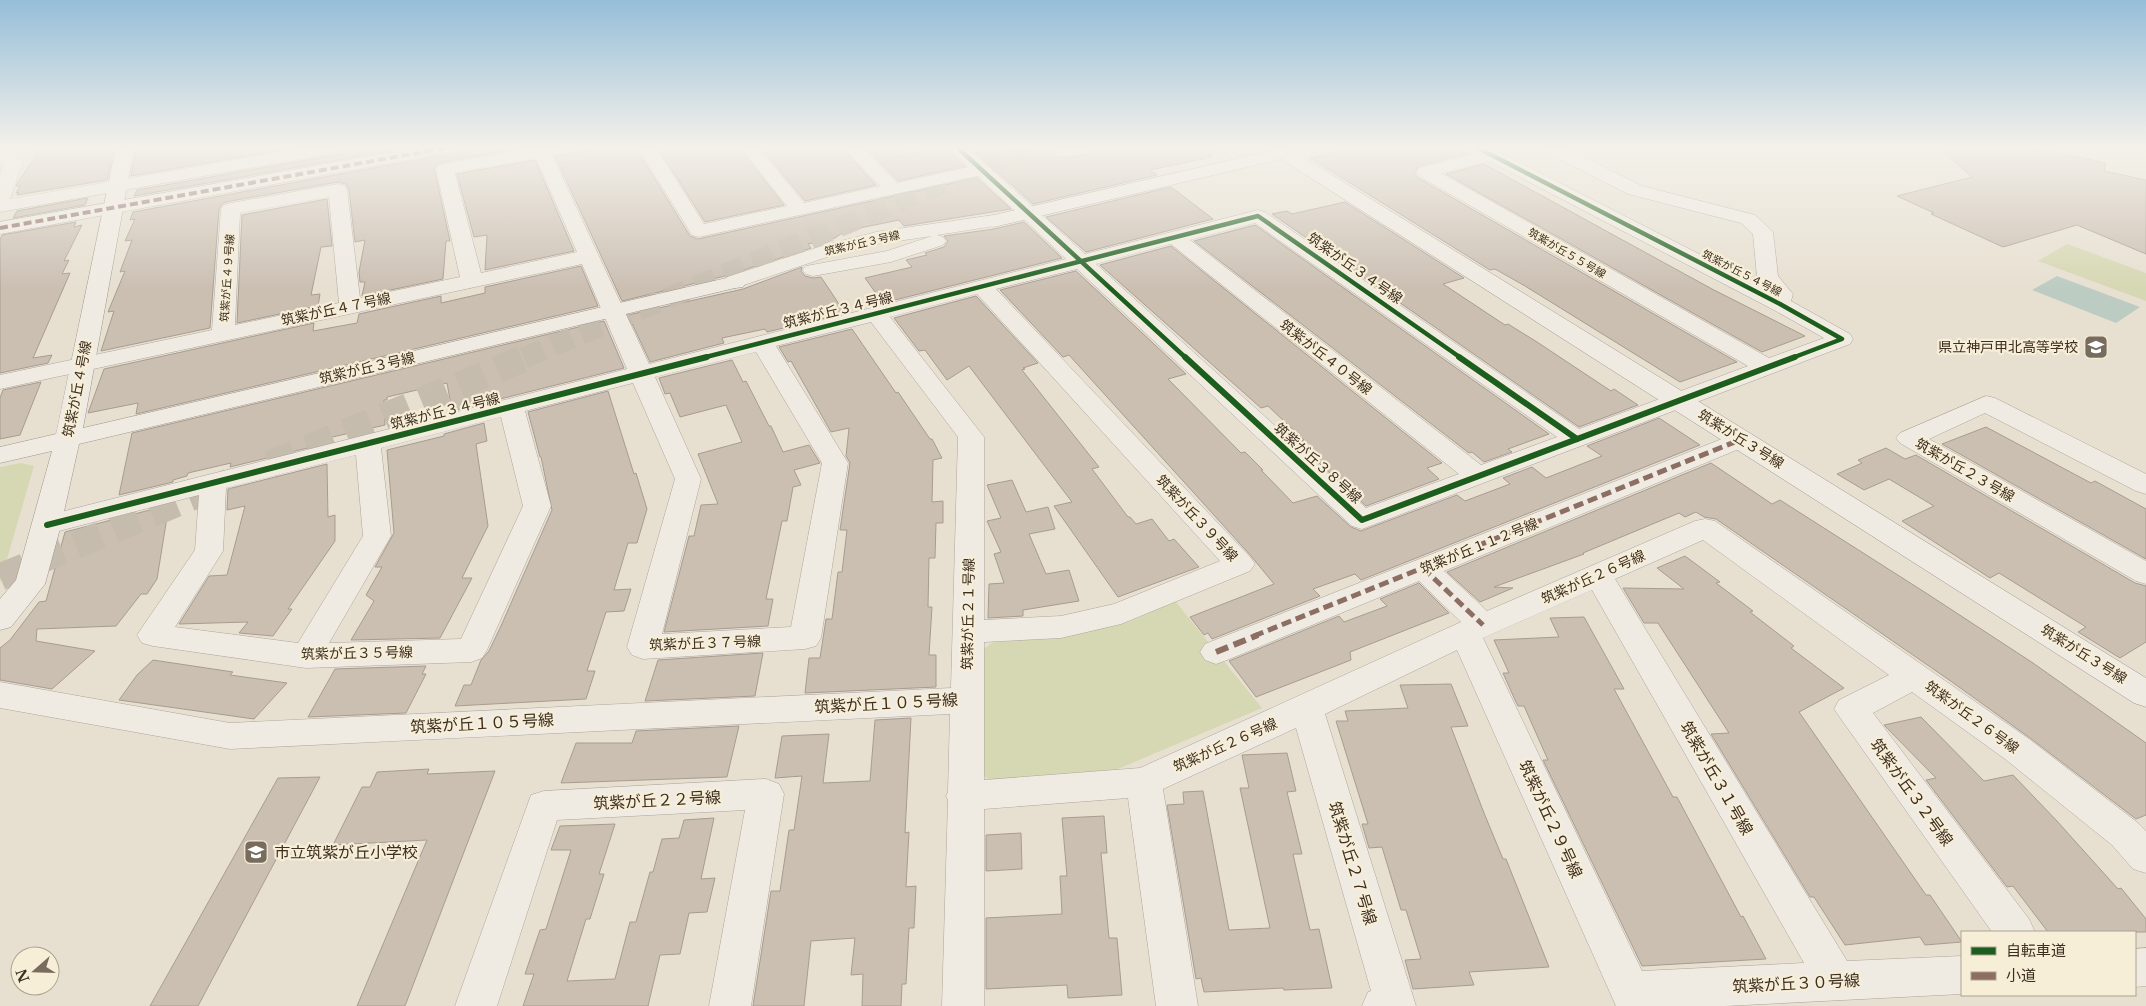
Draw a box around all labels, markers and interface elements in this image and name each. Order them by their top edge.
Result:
street label: 筑紫が丘５５号線 [1525,225,1609,281]
street label: 筑紫が丘３号線 [823,228,901,258]
street label: 筑紫が丘３４号線 [1304,229,1406,307]
street label: 筑紫が丘４９号線 [217,234,237,322]
street label: 筑紫が丘５４号線 [1700,247,1784,299]
street label: 筑紫が丘３４号線 [781,288,895,332]
street label: 筑紫が丘４７号線 [279,289,393,329]
street label: 筑紫が丘４０号線 [1276,315,1376,399]
school or university icon: 県立神戸甲北高等学校 [2083,334,2109,360]
place label: 県立神戸甲北高等学校 [1938,338,2078,356]
street label: 筑紫が丘４号線 [59,339,95,439]
street label: 筑紫が丘３号線 [317,348,417,388]
street label: 筑紫が丘３４号線 [388,389,502,433]
street label: 筑紫が丘３号線 [1695,405,1787,473]
street label: 筑紫が丘３８号線 [1270,419,1366,507]
street label: 筑紫が丘２３号線 [1912,434,2018,506]
street label: 筑紫が丘３９号線 [1152,471,1242,565]
street label: 筑紫が丘１１２号線 [1417,514,1541,578]
street label: 筑紫が丘２６号線 [1538,546,1648,608]
street label: 筑紫が丘２１号線 [958,558,978,670]
street label: 筑紫が丘３号線 [2038,620,2130,688]
street label: 筑紫が丘３７号線 [649,632,761,654]
street label: 筑紫が丘３５号線 [301,643,413,663]
street label: 筑紫が丘２６号線 [1921,677,2023,757]
street label: 筑紫が丘１０５号線 [814,689,958,717]
street label: 筑紫が丘１０５号線 [410,709,554,737]
street label: 筑紫が丘２６号線 [1170,714,1280,776]
street label: 筑紫が丘３１号線 [1676,718,1758,838]
street label: 筑紫が丘３２号線 [1866,734,1958,850]
street label: 筑紫が丘２９号線 [1515,757,1587,881]
street label: 筑紫が丘２２号線 [593,787,721,813]
street label: 筑紫が丘２７号線 [1325,799,1381,927]
school or university icon: 市立筑紫が丘小学校 [243,839,269,865]
place label: 市立筑紫が丘小学校 [274,842,418,862]
legend [1961,931,2136,996]
text: 自転車道 [2006,941,2066,960]
north arrow [10,946,60,996]
text: N [12,966,33,985]
text: 小道 [2006,966,2036,985]
street label: 筑紫が丘３０号線 [1732,970,1860,996]

